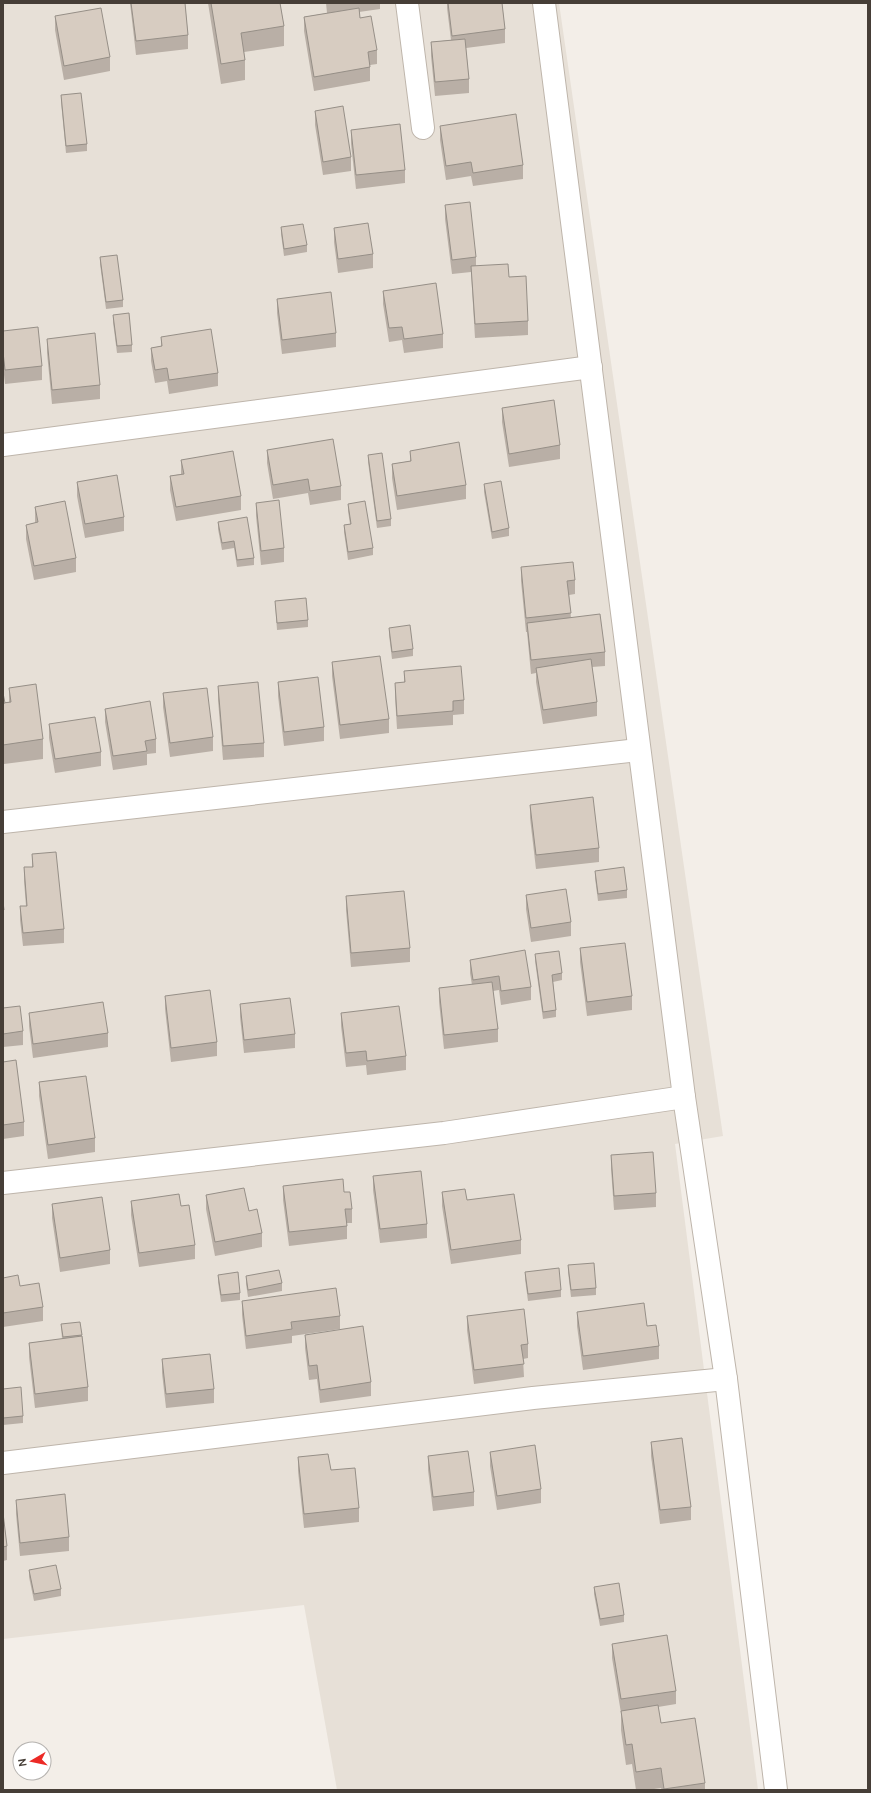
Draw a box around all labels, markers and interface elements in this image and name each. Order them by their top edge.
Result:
north arrow [12,1741,52,1781]
text: N [16,1758,29,1768]

